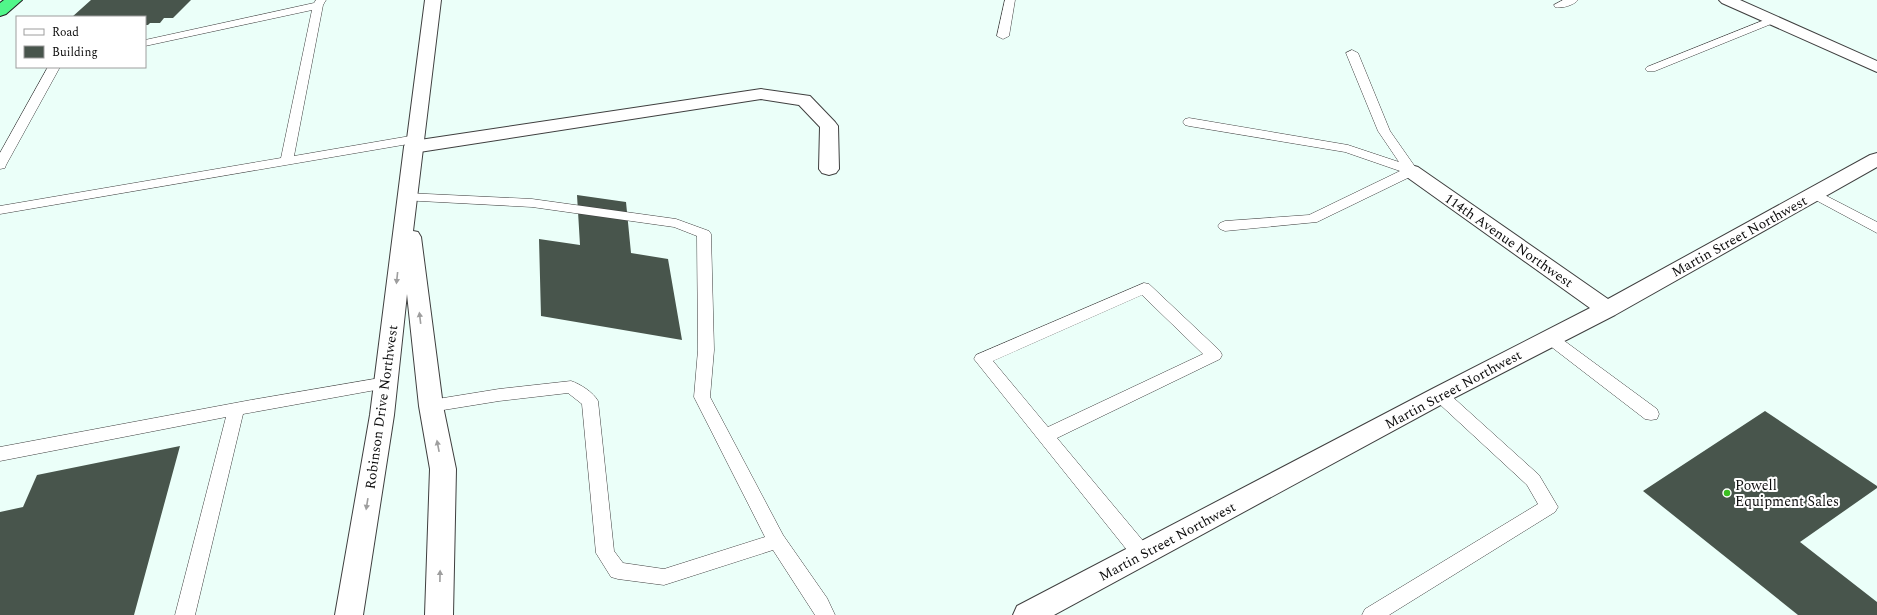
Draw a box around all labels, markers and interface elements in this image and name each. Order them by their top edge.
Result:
legend [16,16,146,68]
text: Road [52,23,79,42]
text: Building [52,43,98,62]
street label: 114th Avenue Northwest [1440,188,1577,293]
street label: Martin Street Northwest [1667,190,1811,283]
one-way arrow [394,272,401,284]
one-way arrow [417,312,424,324]
street label: Robinson Drive Northwest [360,324,403,491]
street label: Martin Street Northwest [1381,344,1526,435]
one-way arrow [435,440,441,453]
place label: Powell Equipment Sales [1735,475,1839,512]
marker: Powell Equipment Sales [1722,488,1732,498]
street label: Martin Street Northwest [1095,496,1240,587]
one-way arrow [364,498,370,510]
one-way arrow [437,569,443,582]

